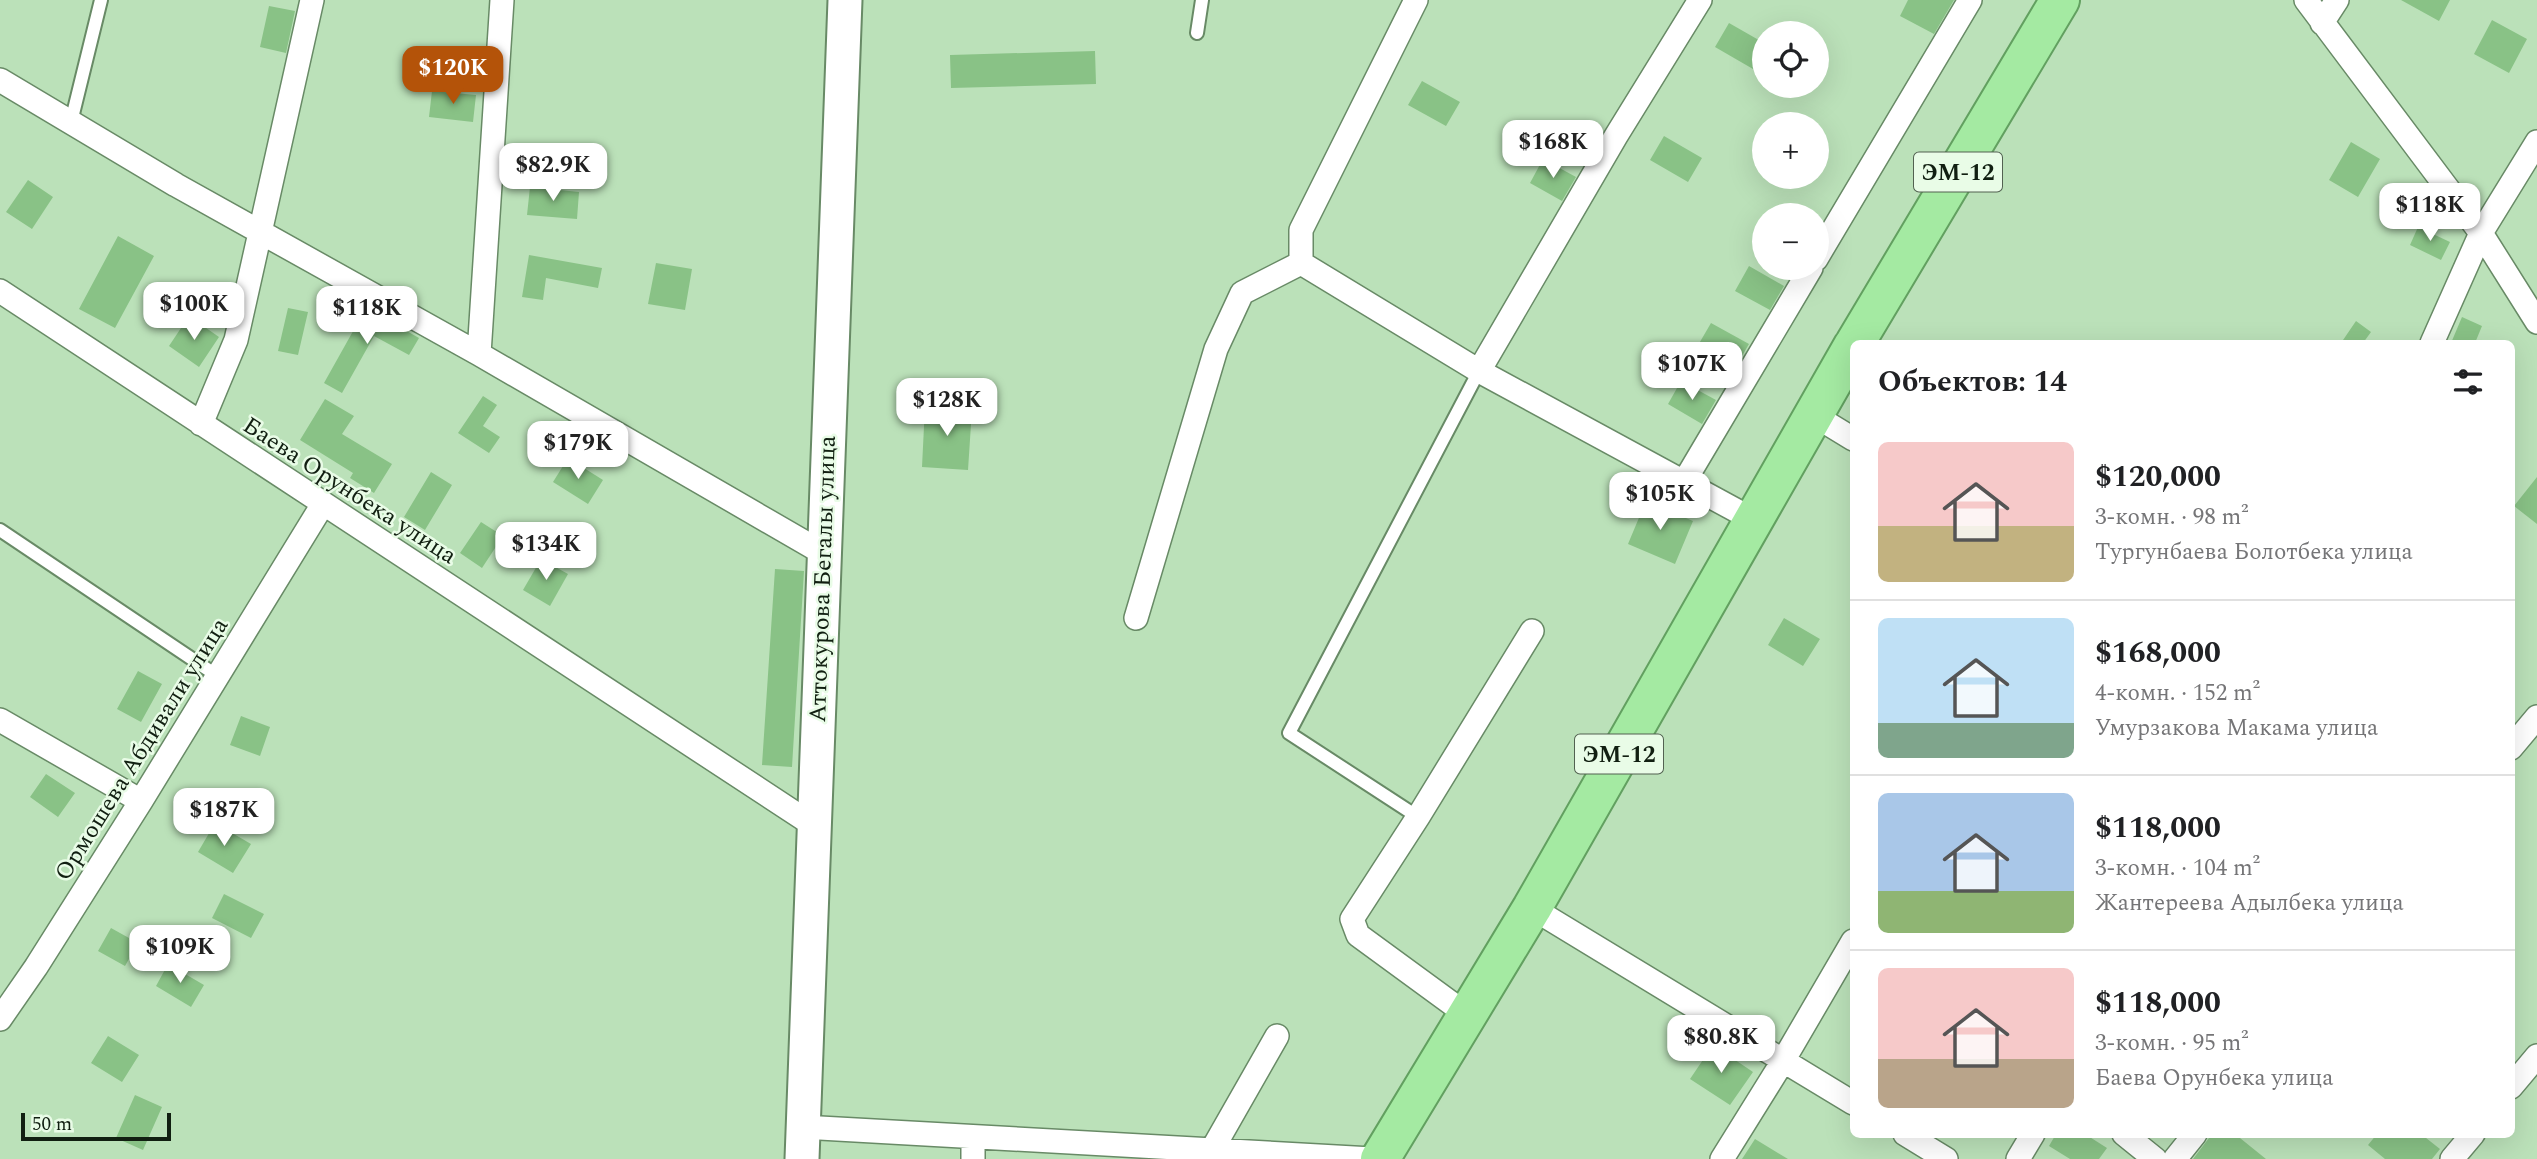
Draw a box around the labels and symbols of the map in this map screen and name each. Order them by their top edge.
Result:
pin: $120K [404,46,502,106]
pin: $168K [1504,120,1602,180]
pin: $82.9K [496,144,610,203]
road number: ЭМ-12 [1914,153,2002,192]
pin: $118K [2381,184,2479,243]
pin: $100K [145,282,243,342]
pin: $118K [318,286,416,346]
pin: $107K [1643,342,1741,402]
pin: $128K [898,378,996,438]
street label: Баева Орунбека улица [235,408,464,574]
pin: $179K [529,421,627,481]
street label: Аттокурова Бегалы улица [800,435,846,723]
pin: $105K [1611,472,1709,532]
pin: $134K [497,522,595,582]
street label: Ормошева Абдивали улица [46,611,238,888]
road number: ЭМ-12 [1575,734,1663,774]
pin: $187K [175,788,273,848]
pin: $109K [131,926,229,985]
pin: $80.8K [1664,1016,1778,1075]
scale bar [21,1110,172,1142]

